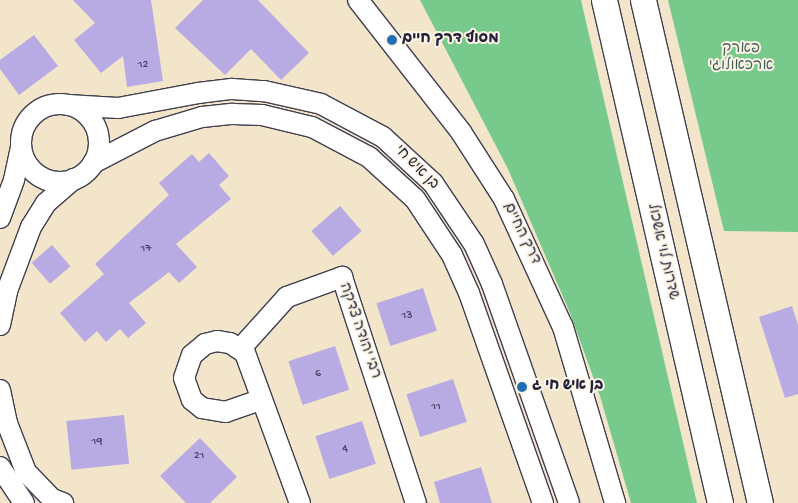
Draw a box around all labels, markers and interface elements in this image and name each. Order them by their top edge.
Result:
place label: מסוף דרך חיים [402,31,499,49]
marker: מסוף דרך חיים [386,34,398,46]
park label: פארק ארכאולוגי [709,40,773,75]
house number: 12 [138,59,148,73]
street label: בן איש חי [390,142,442,194]
street label: דרך החיים [498,200,544,268]
street label: שדרות לוי אשכול [642,202,682,302]
house number: 17 [140,243,152,257]
street label: רבי יהודה צדקה [334,281,384,381]
house number: 13 [401,310,413,324]
house number: 6 [315,368,321,382]
place label: בן איש חי ג [532,378,603,396]
marker: בן איש חי ג [516,381,528,393]
house number: 11 [431,401,441,415]
house number: 19 [92,436,102,450]
house number: 4 [342,443,348,457]
house number: 21 [194,450,204,464]

